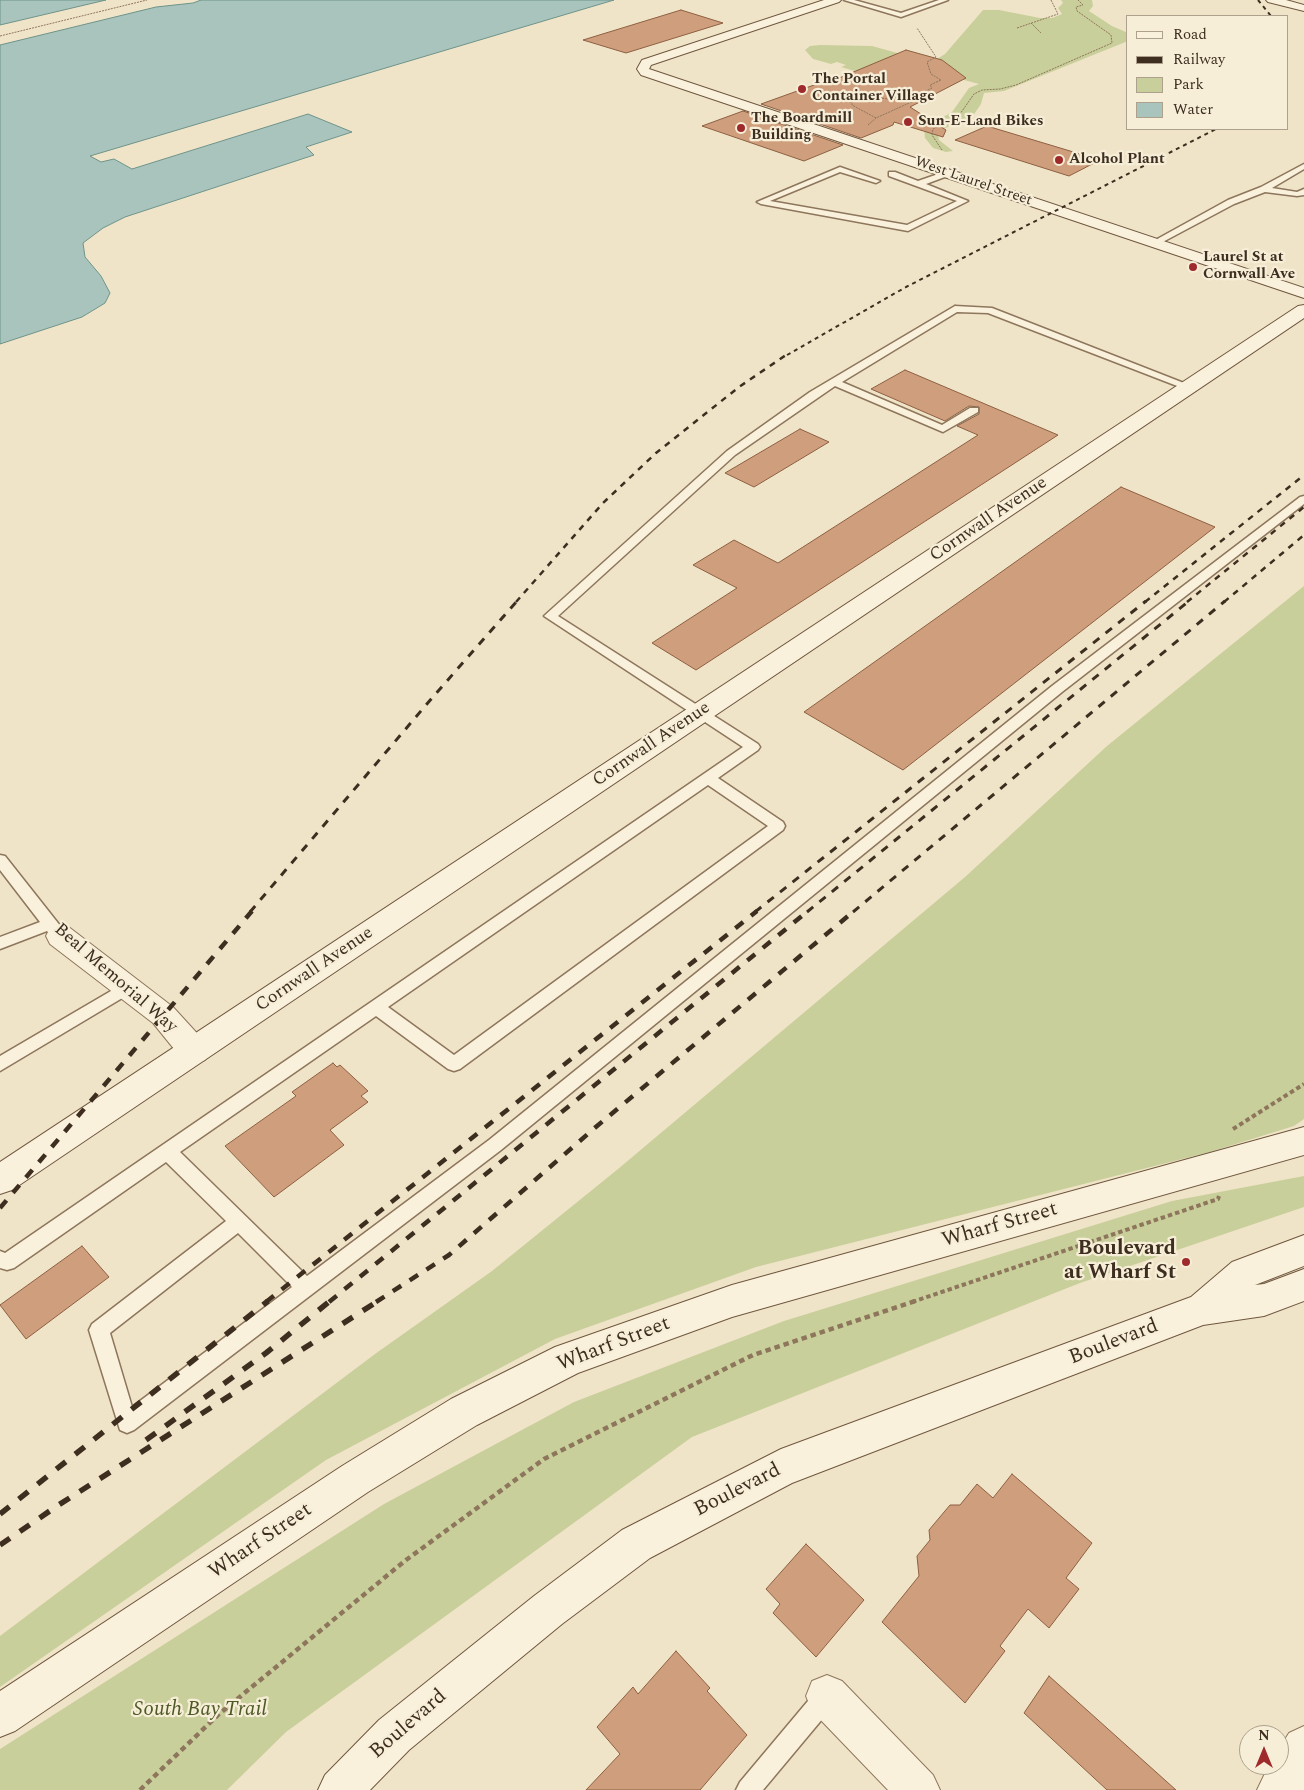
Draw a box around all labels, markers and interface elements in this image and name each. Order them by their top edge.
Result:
legend [1126,15,1289,130]
text: Road [1173,23,1207,46]
text: Railway [1173,48,1225,71]
place label: The Portal Container Village [812,71,935,106]
text: Park [1173,73,1204,96]
marker: The Portal Container Village [796,83,808,95]
text: Water [1173,98,1213,121]
place label: The Boardmill Building [751,110,852,145]
place label: Sun-E-Land Bikes [918,113,1044,131]
marker: Sun-E-Land Bikes [902,116,914,128]
marker: The Boardmill Building [735,122,747,134]
place label: Alcohol Plant [1069,151,1165,169]
street label: West Laurel Street [912,153,1034,211]
marker: Alcohol Plant [1053,154,1065,166]
place label: Laurel St at Cornwall Ave [1203,249,1295,284]
marker: Laurel St at Cornwall Ave [1187,261,1199,273]
street label: Cornwall Avenue [926,473,1052,567]
street label: Cornwall Avenue [589,698,715,792]
street label: Beal Memorial Way [49,920,181,1038]
street label: Cornwall Avenue [252,923,378,1017]
street label: Wharf Street [939,1197,1061,1255]
place label: Boulevard at Wharf St [1064,1237,1176,1287]
marker: Boulevard at Wharf St [1180,1256,1192,1268]
street label: Wharf Street [554,1312,674,1378]
street label: Boulevard [1066,1314,1162,1372]
street label: Boulevard [690,1458,786,1524]
street label: Wharf Street [205,1498,317,1586]
street label: Boulevard [365,1685,453,1765]
park label: South Bay Trail [133,1698,267,1724]
north arrow [1239,1725,1289,1775]
text: N [1258,1725,1270,1746]

